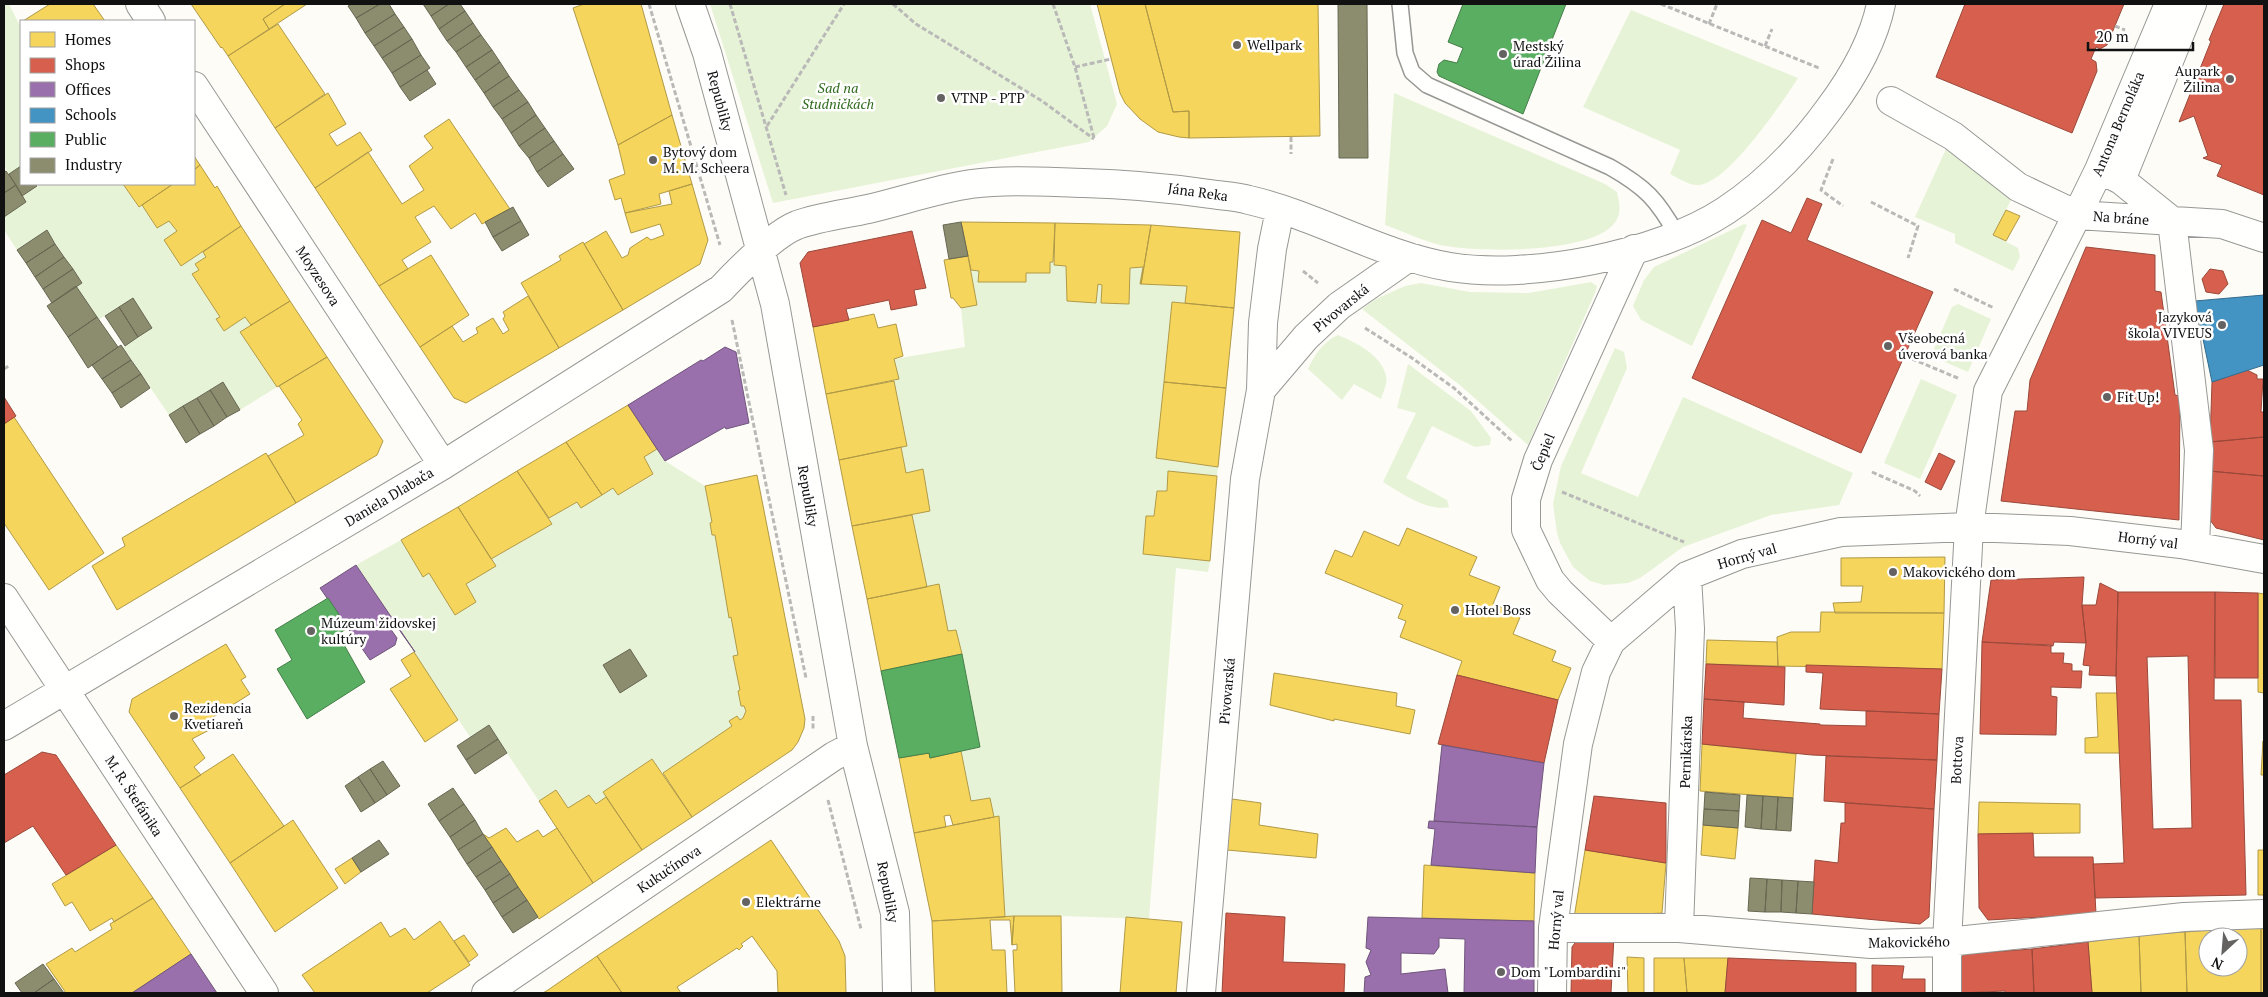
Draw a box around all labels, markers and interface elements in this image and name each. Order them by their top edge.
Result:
legend [20,20,195,185]
scale bar [2088,20,2193,52]
text: 20 m [2096,26,2129,46]
text: Homes [65,29,111,49]
place label: Wellpark [1247,35,1303,54]
place label: Mestský úrad Žilina [1513,36,1581,71]
marker: Wellpark [1231,39,1243,51]
marker: Mestský úrad Žilina [1497,48,1509,60]
text: Shops [65,54,105,74]
place label: Aupark Žilina [2175,61,2221,96]
street label: Republiky [703,68,738,134]
street label: Antona Bernoláka [2087,68,2148,179]
marker: Aupark Žilina [2224,73,2236,85]
park label: Sad na Studničkách [802,78,874,113]
text: Offices [65,79,111,99]
place label: VTNP - PTP [951,88,1025,107]
marker: VTNP - PTP [935,92,947,104]
text: Schools [65,104,116,124]
text: Public [65,129,107,149]
place label: Bytový dom M. M. Scheera [663,142,750,177]
text: Industry [65,154,122,174]
marker: Bytový dom M. M. Scheera [647,154,659,166]
street label: Jána Reka [1167,178,1229,205]
street label: Na bráne [2092,206,2150,229]
street label: Moyzesova [292,242,345,309]
street label: Pivovarská [1309,279,1373,336]
place label: Jazyková škola VIVEUS [2128,307,2212,342]
marker: Jazyková škola VIVEUS [2216,319,2228,331]
place label: Všeobecná úverová banka [1898,328,1988,363]
marker: Všeobecná úverová banka [1882,340,1894,352]
place label: Fit Up! [2117,387,2159,406]
marker: Fit Up! [2101,391,2113,403]
street label: Čepiel [1526,430,1559,474]
street label: Daniela Dlabača [341,462,437,531]
street label: Republiky [794,464,823,529]
street label: Horný val [2117,526,2179,553]
street label: Horný val [1715,538,1779,573]
place label: Makovického dom [1903,562,2016,581]
marker: Makovického dom [1887,566,1899,578]
place label: Hotel Boss [1465,600,1531,619]
marker: Hotel Boss [1449,604,1461,616]
place label: Múzeum židovskej kultúry [321,613,436,648]
marker: Múzeum židovskej kultúry [305,625,317,637]
street label: Pivovarská [1214,657,1239,725]
place label: Rezidencia Kvetiareň [184,698,252,733]
marker: Rezidencia Kvetiareň [168,710,180,722]
street label: Pernikárska [1675,715,1696,789]
street label: Bottova [1946,735,1967,785]
street label: M. R. Štefánika [101,752,168,840]
street label: Kukučínova [633,840,704,897]
street label: Republiky [873,860,904,925]
street label: Horný val [1543,889,1568,951]
place label: Elektrárne [756,892,821,911]
marker: Elektrárne [740,896,752,908]
north arrow [2198,927,2248,977]
street label: Makovického [1868,931,1950,952]
text: N [2208,953,2226,975]
place label: Dom "Lombardini" [1511,962,1626,981]
marker: Dom "Lombardini" [1495,966,1507,978]

